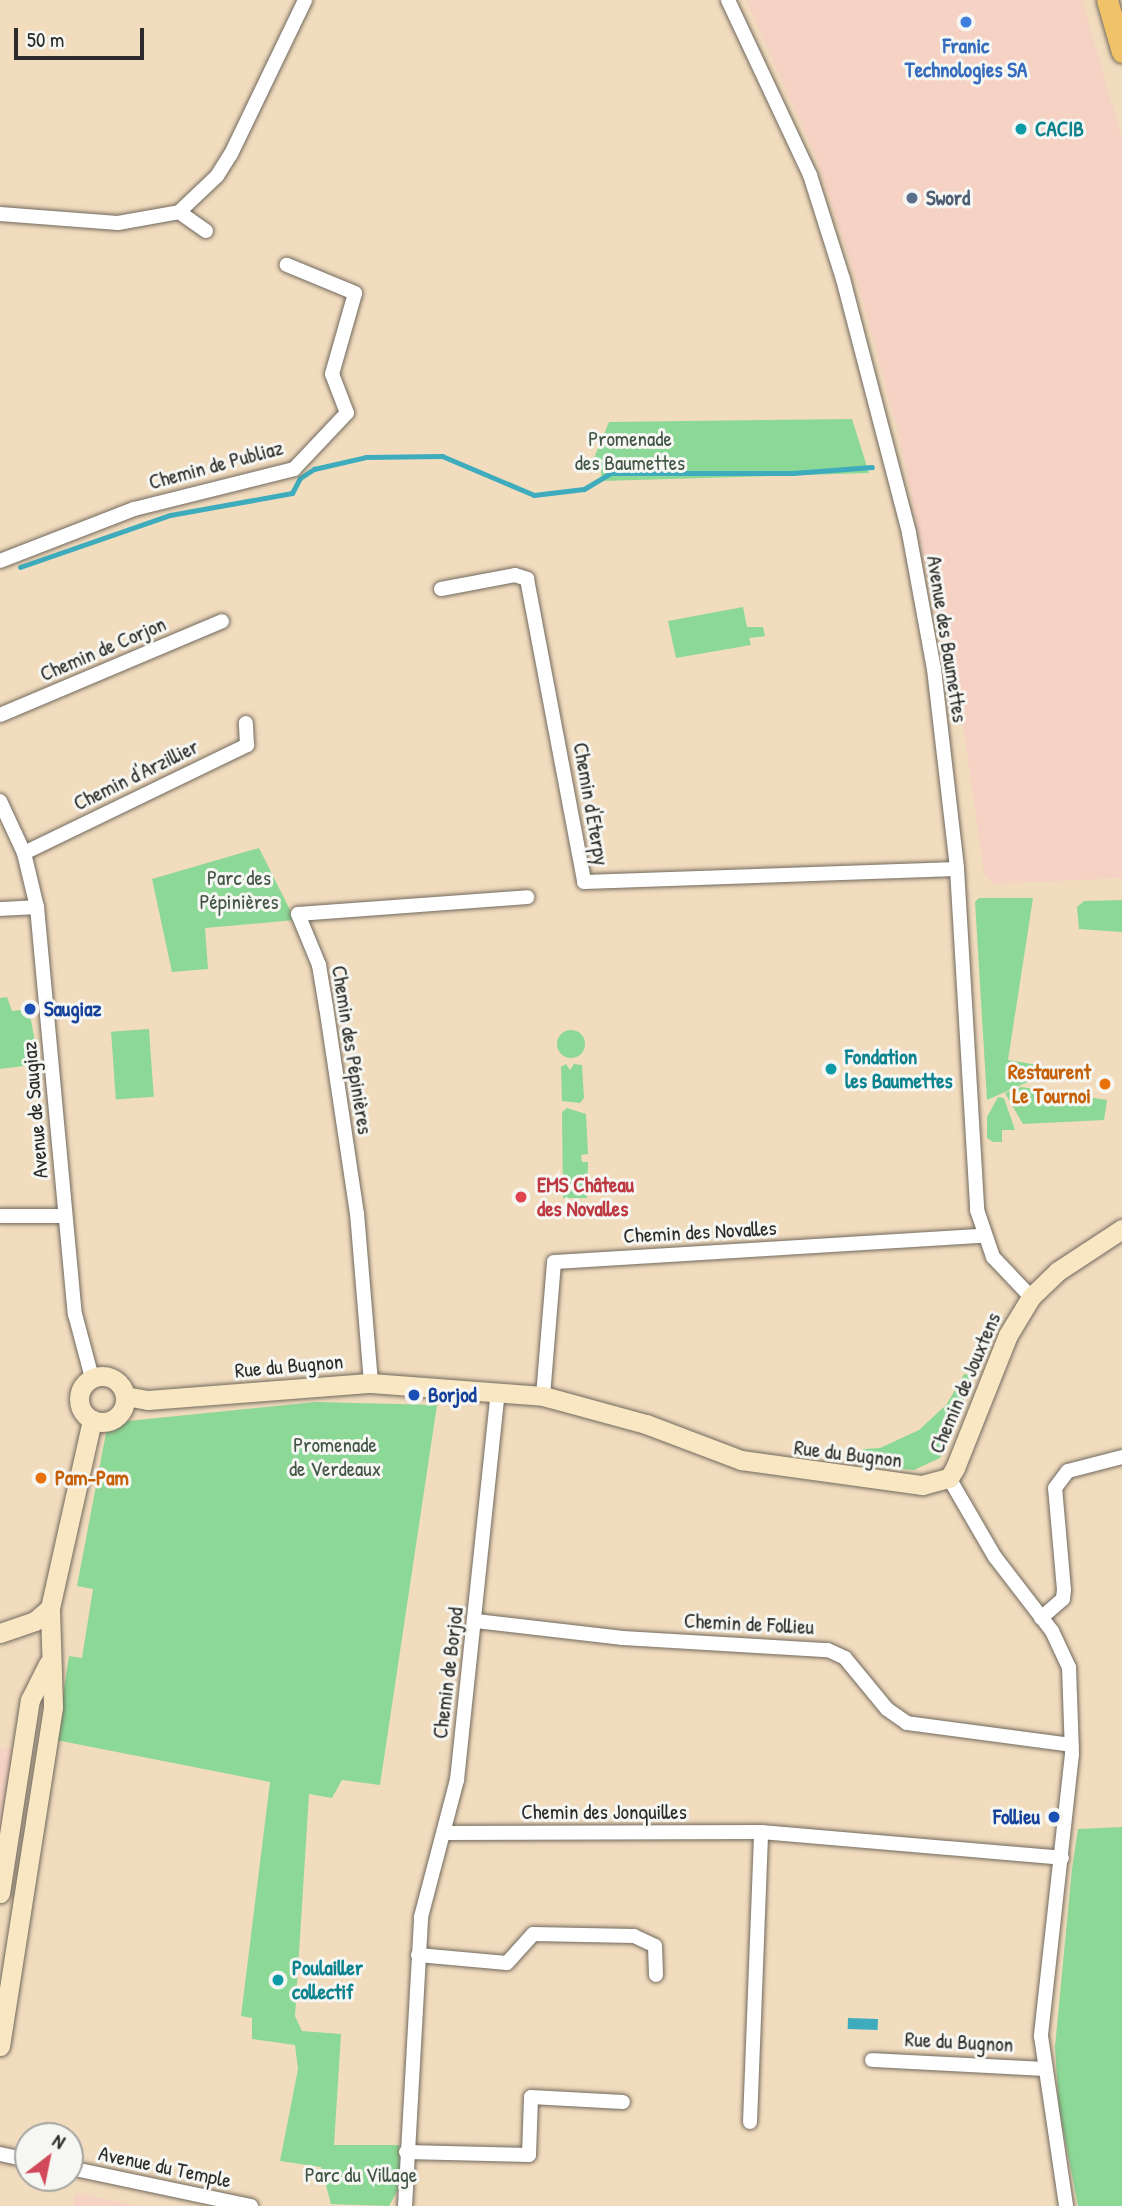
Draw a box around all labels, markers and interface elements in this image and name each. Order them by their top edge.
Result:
scale bar [18,14,147,58]
marker: Franic Technologies SA [958,14,974,30]
text: 50 m [27,25,64,54]
place label: Franic Technologies SA [905,33,1027,83]
place label: CACIB [1035,116,1084,142]
marker: CACIB [1013,121,1029,137]
place label: Sword [926,185,970,211]
marker: Sword [904,190,920,206]
park label: Promenade des Baumettes [575,426,685,476]
street label: Chemin de Publiaz [146,435,286,495]
street label: Avenue des Baumettes [921,554,973,724]
street label: Chemin de Corjon [36,611,170,687]
street label: Chemin d'Arzillier [69,734,203,816]
street label: Chemin d'Eterpy [568,741,614,867]
park label: Parc des Pépinières [199,865,279,915]
street label: Chemin des Pépinières [326,964,378,1136]
place label: Saugiaz [44,996,102,1022]
marker: Saugiaz [22,1001,38,1017]
street label: Avenue de Saugiaz [16,1041,54,1179]
place label: Fondation les Baumettes [845,1044,953,1094]
place label: Restaurent Le Tournoi [1008,1059,1091,1109]
marker: Fondation les Baumettes [823,1061,839,1077]
marker: Restaurent Le Tournoi [1097,1076,1113,1092]
place label: EMS Château des Novalles [537,1172,634,1222]
marker: EMS Château des Novalles [511,1187,531,1207]
street label: Chemin des Novalles [623,1215,777,1249]
street label: Chemin de Jouxtens [924,1309,1006,1457]
street label: Rue du Bugnon [234,1349,344,1383]
place label: Borjod [428,1382,477,1408]
marker: Borjod [406,1387,422,1403]
park label: Promenade de Verdeaux [289,1432,381,1482]
street label: Rue du Bugnon [793,1435,903,1473]
place label: Pam-Pam [55,1465,129,1491]
marker: Pam-Pam [33,1470,49,1486]
street label: Chemin de Borjod [427,1606,469,1740]
street label: Chemin de Follieu [683,1608,815,1640]
street label: Chemin des Jonquilles [521,1799,687,1825]
place label: Follieu [993,1804,1040,1830]
marker: Follieu [1046,1809,1062,1825]
place label: Poulailler collectif [292,1955,363,2005]
marker: Poulailler collectif [270,1972,286,1988]
street label: Rue du Bugnon [904,2027,1014,2057]
north arrow [14,2122,84,2192]
text: N [48,2127,70,2155]
street label: Avenue du Temple [96,2141,234,2193]
park label: Parc du Village [305,2162,417,2188]

